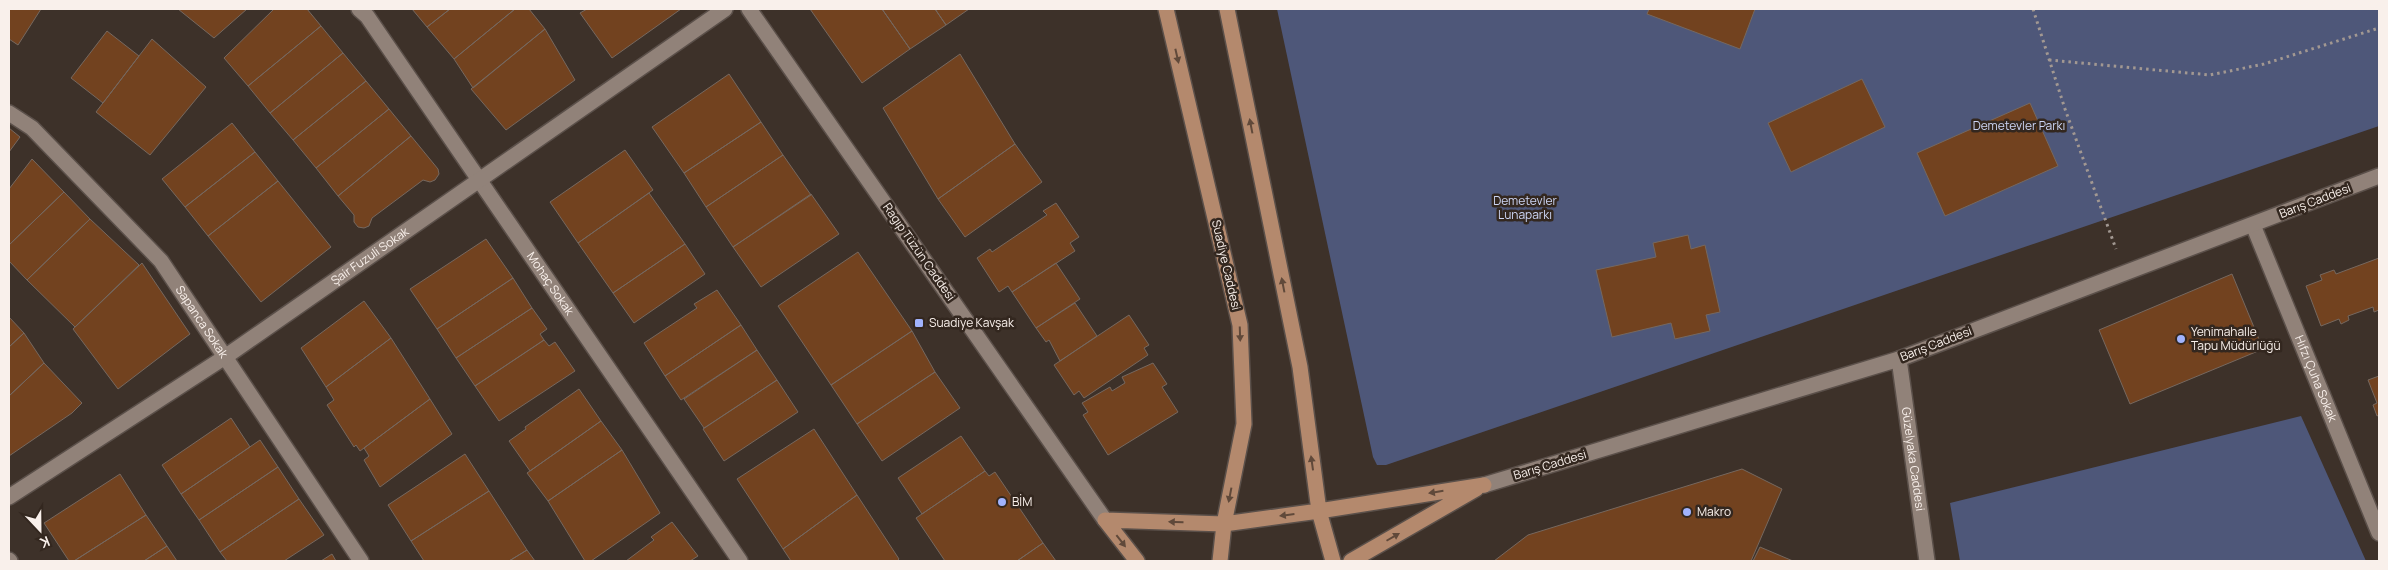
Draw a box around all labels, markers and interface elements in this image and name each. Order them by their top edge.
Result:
one-way arrow [1173,49,1181,64]
park label: Demetevler Parkı [1973,117,2065,134]
one-way arrow [1247,119,1255,134]
street label: Barış Caddesi [2277,179,2353,222]
park label: Demetevler Lunaparkı [1493,192,1557,223]
street label: Ragıp Tüzün Caddesi [879,199,960,304]
street label: Suadiye Caddesi [1208,218,1245,312]
street label: Şair Fuzuli Sokak [327,222,413,289]
street label: Mohaç Sokak [523,248,579,319]
one-way arrow [1279,278,1287,293]
street label: Sapanca Sokak [172,282,233,362]
place label: Suadiye Kavşak [929,314,1015,331]
marker: Suadiye Kavşak [913,317,925,329]
street label: Barış Caddesi [1898,322,1974,365]
place label: Yenimahalle Tapu Müdürlüğü [2191,323,2281,354]
one-way arrow [1237,326,1245,342]
marker: Yenimahalle Tapu Müdürlüğü [2175,333,2187,345]
street label: Hıfzı Çuha Sokak [2291,333,2342,425]
street label: Güzelyaka Caddesi [1898,406,1929,512]
street label: Barış Caddesi [1511,445,1588,484]
one-way arrow [1308,455,1316,471]
one-way arrow [1226,487,1234,503]
one-way arrow [1427,489,1443,497]
place label: BİM [1012,493,1032,510]
marker: BİM [996,496,1008,508]
place label: Makro [1697,503,1731,520]
north arrow [15,505,65,555]
marker: Makro [1681,506,1693,518]
one-way arrow [1279,512,1295,520]
one-way arrow [1167,518,1183,526]
text: K [36,532,53,553]
one-way arrow [1385,533,1400,541]
one-way arrow [1116,534,1127,547]

